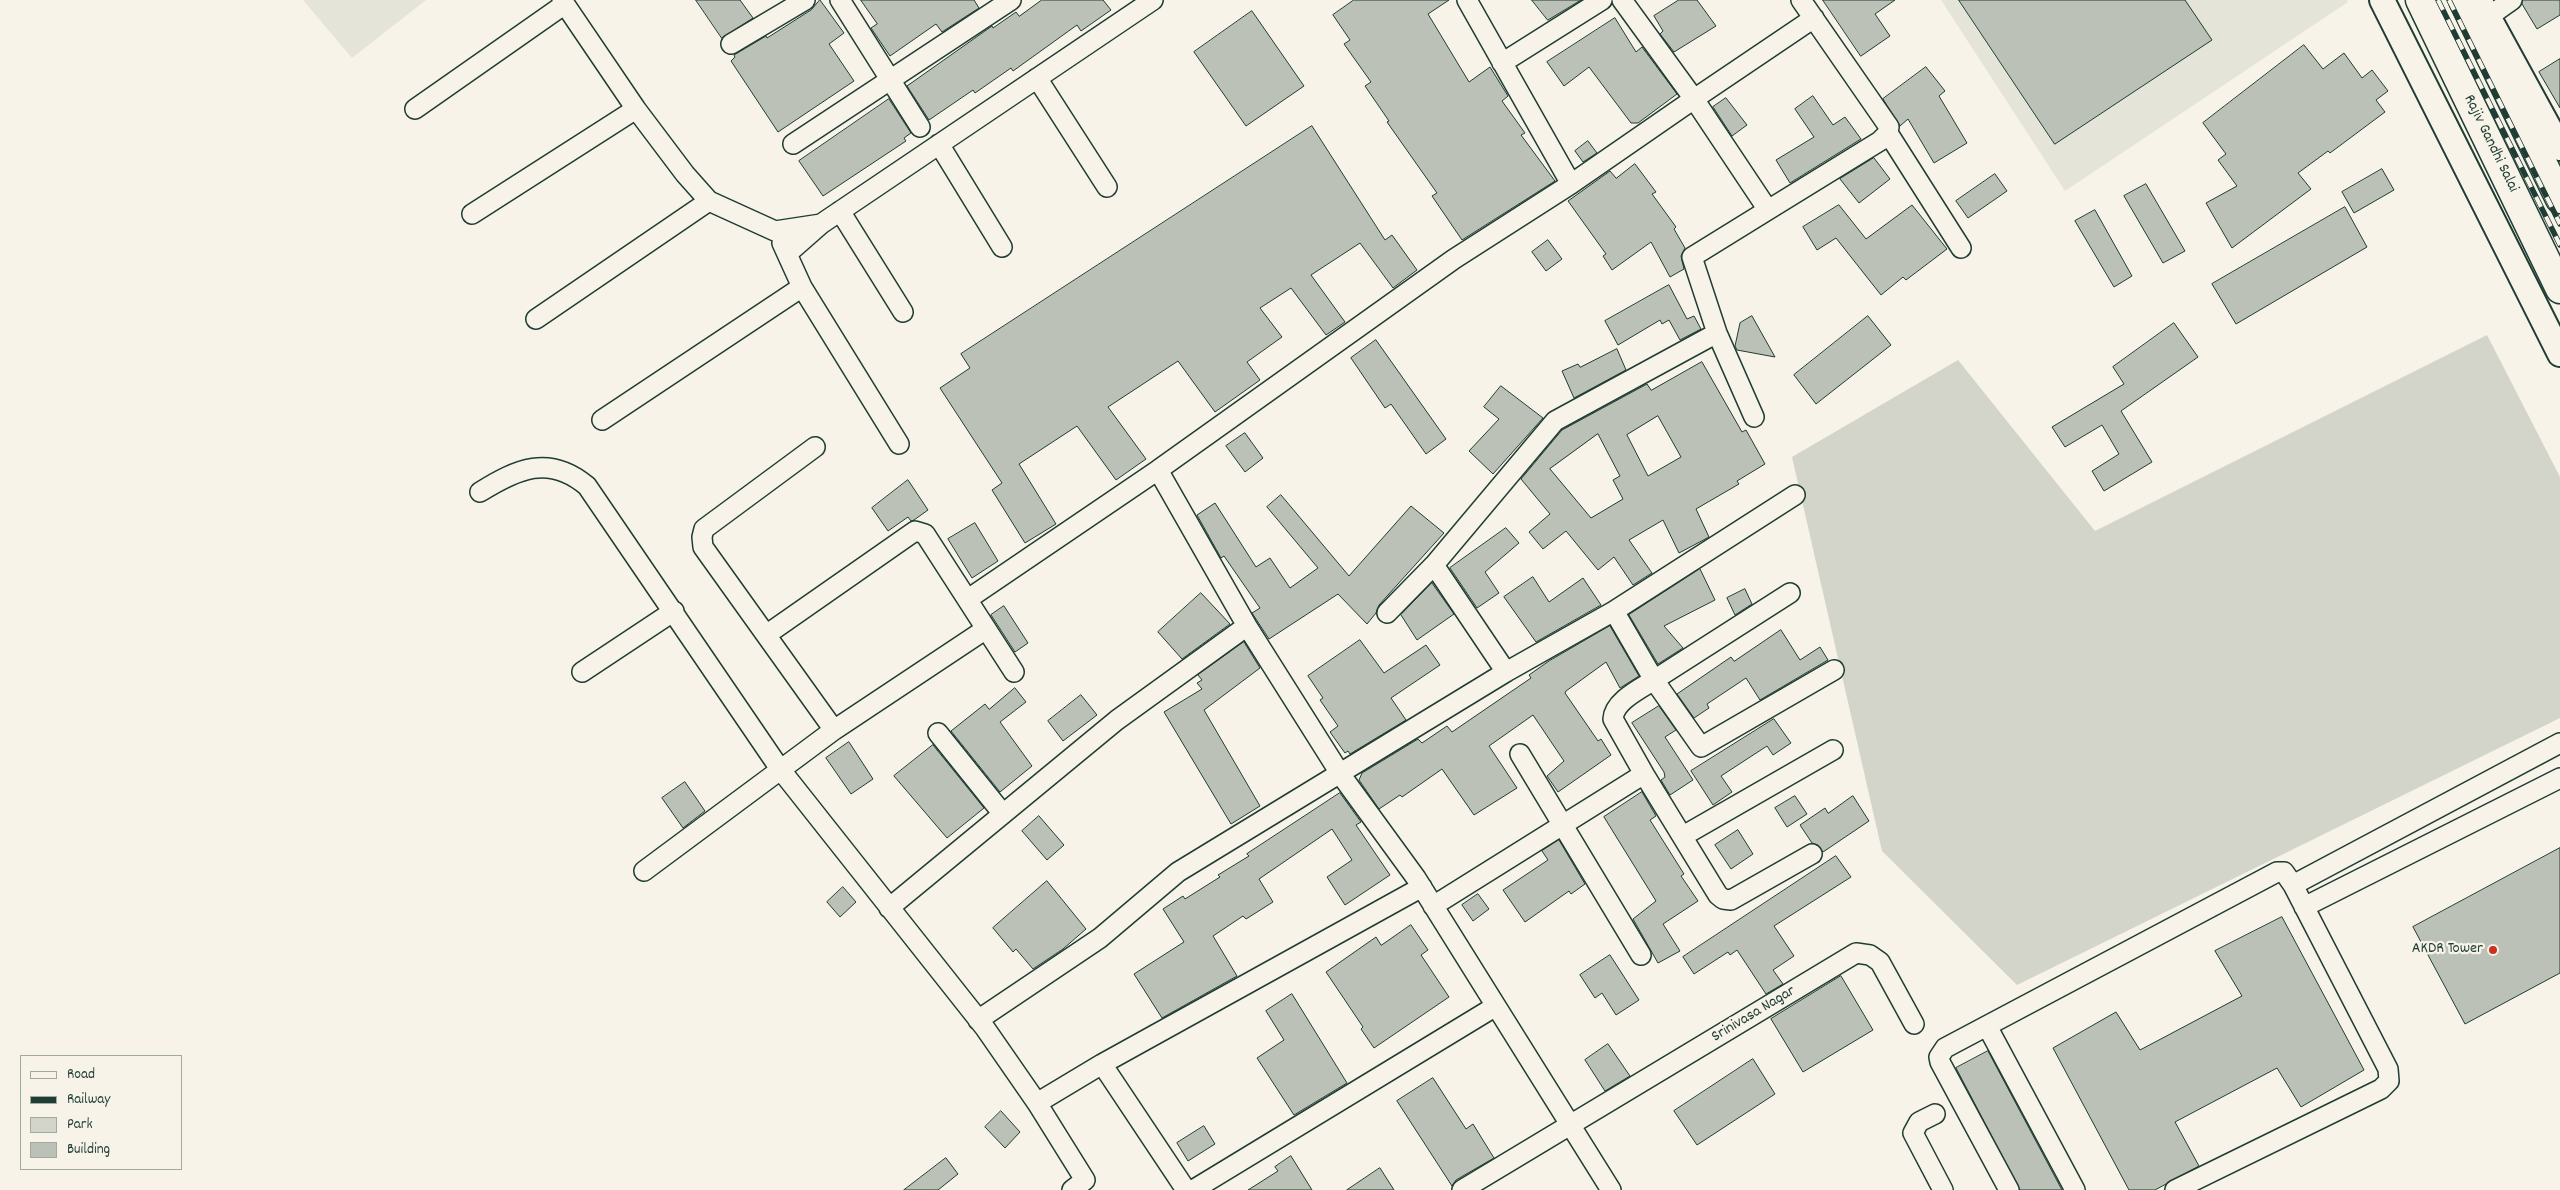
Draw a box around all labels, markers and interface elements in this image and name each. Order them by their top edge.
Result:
street label: Rajiv Gandhi Salai [2458,92,2522,196]
place label: AKDR Tower [2412,940,2483,960]
marker: AKDR Tower [2487,944,2499,956]
street label: Srinivasa Nagar [1709,983,1799,1047]
legend [20,1055,182,1170]
text: Road [67,1064,95,1086]
text: Railway [67,1089,110,1111]
text: Park [67,1114,93,1136]
text: Building [67,1139,110,1161]

